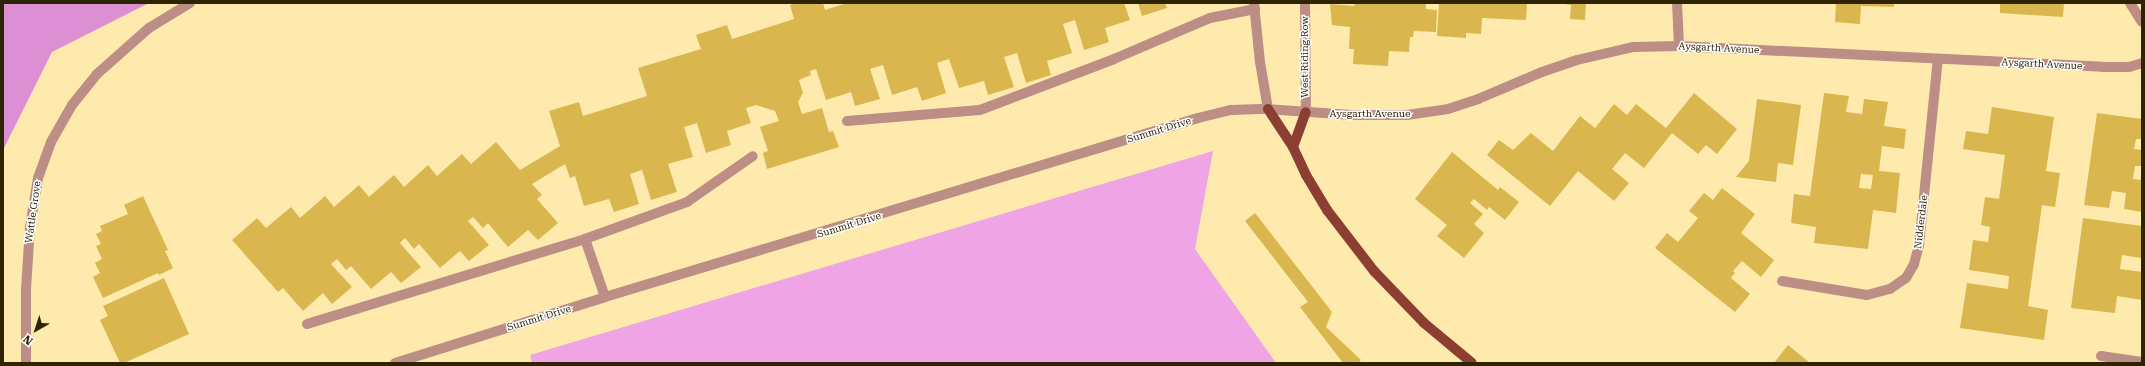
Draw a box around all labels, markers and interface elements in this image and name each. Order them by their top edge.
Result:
street label: West Riding Row [1299,16,1311,98]
street label: Aysgarth Avenue [1678,40,1760,56]
street label: Aysgarth Avenue [2001,56,2083,72]
street label: Aysgarth Avenue [1329,108,1411,120]
street label: Summit Drive [1126,115,1192,145]
street label: Wattle Grove [23,180,43,244]
street label: Nidderdale [1912,195,1930,249]
street label: Summit Drive [816,210,882,240]
street label: Summit Drive [506,303,572,333]
north arrow [16,310,56,350]
text: N [21,332,36,347]

